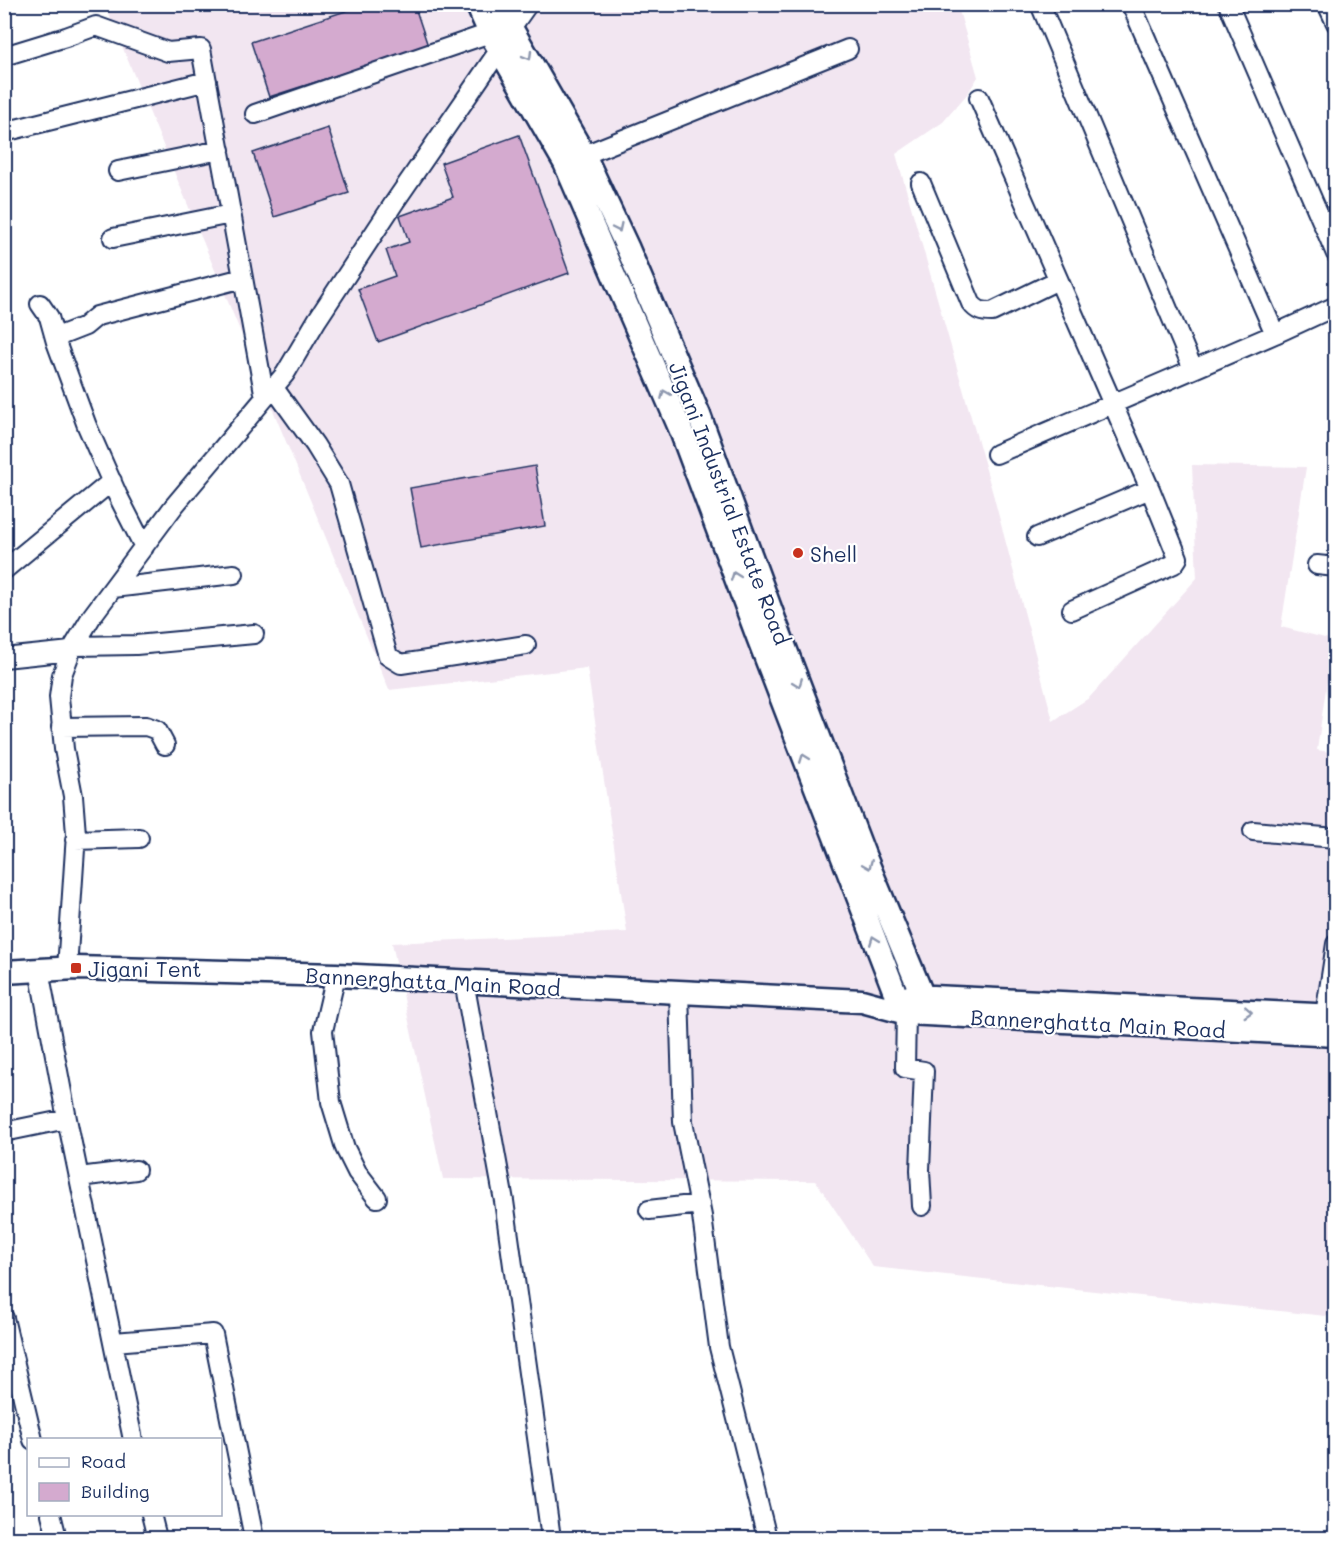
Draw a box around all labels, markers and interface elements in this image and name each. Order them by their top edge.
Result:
one-way arrow [521,49,532,60]
one-way arrow [611,222,623,233]
street label: Jigani Industrial Estate Road [663,358,797,648]
one-way arrow [661,389,673,400]
place label: Shell [810,540,857,567]
marker: Shell [791,546,805,560]
one-way arrow [730,571,742,582]
one-way arrow [791,677,803,688]
one-way arrow [799,753,811,764]
one-way arrow [861,859,873,870]
one-way arrow [869,935,882,946]
place label: Jigani Tent [88,955,202,982]
marker: Jigani Tent [69,961,83,975]
street label: Bannerghatta Main Road [305,961,561,1001]
street label: Bannerghatta Main Road [970,1003,1226,1043]
one-way arrow [1244,1005,1253,1018]
legend [27,1438,222,1516]
text: Road [81,1449,126,1473]
text: Building [81,1479,149,1503]

